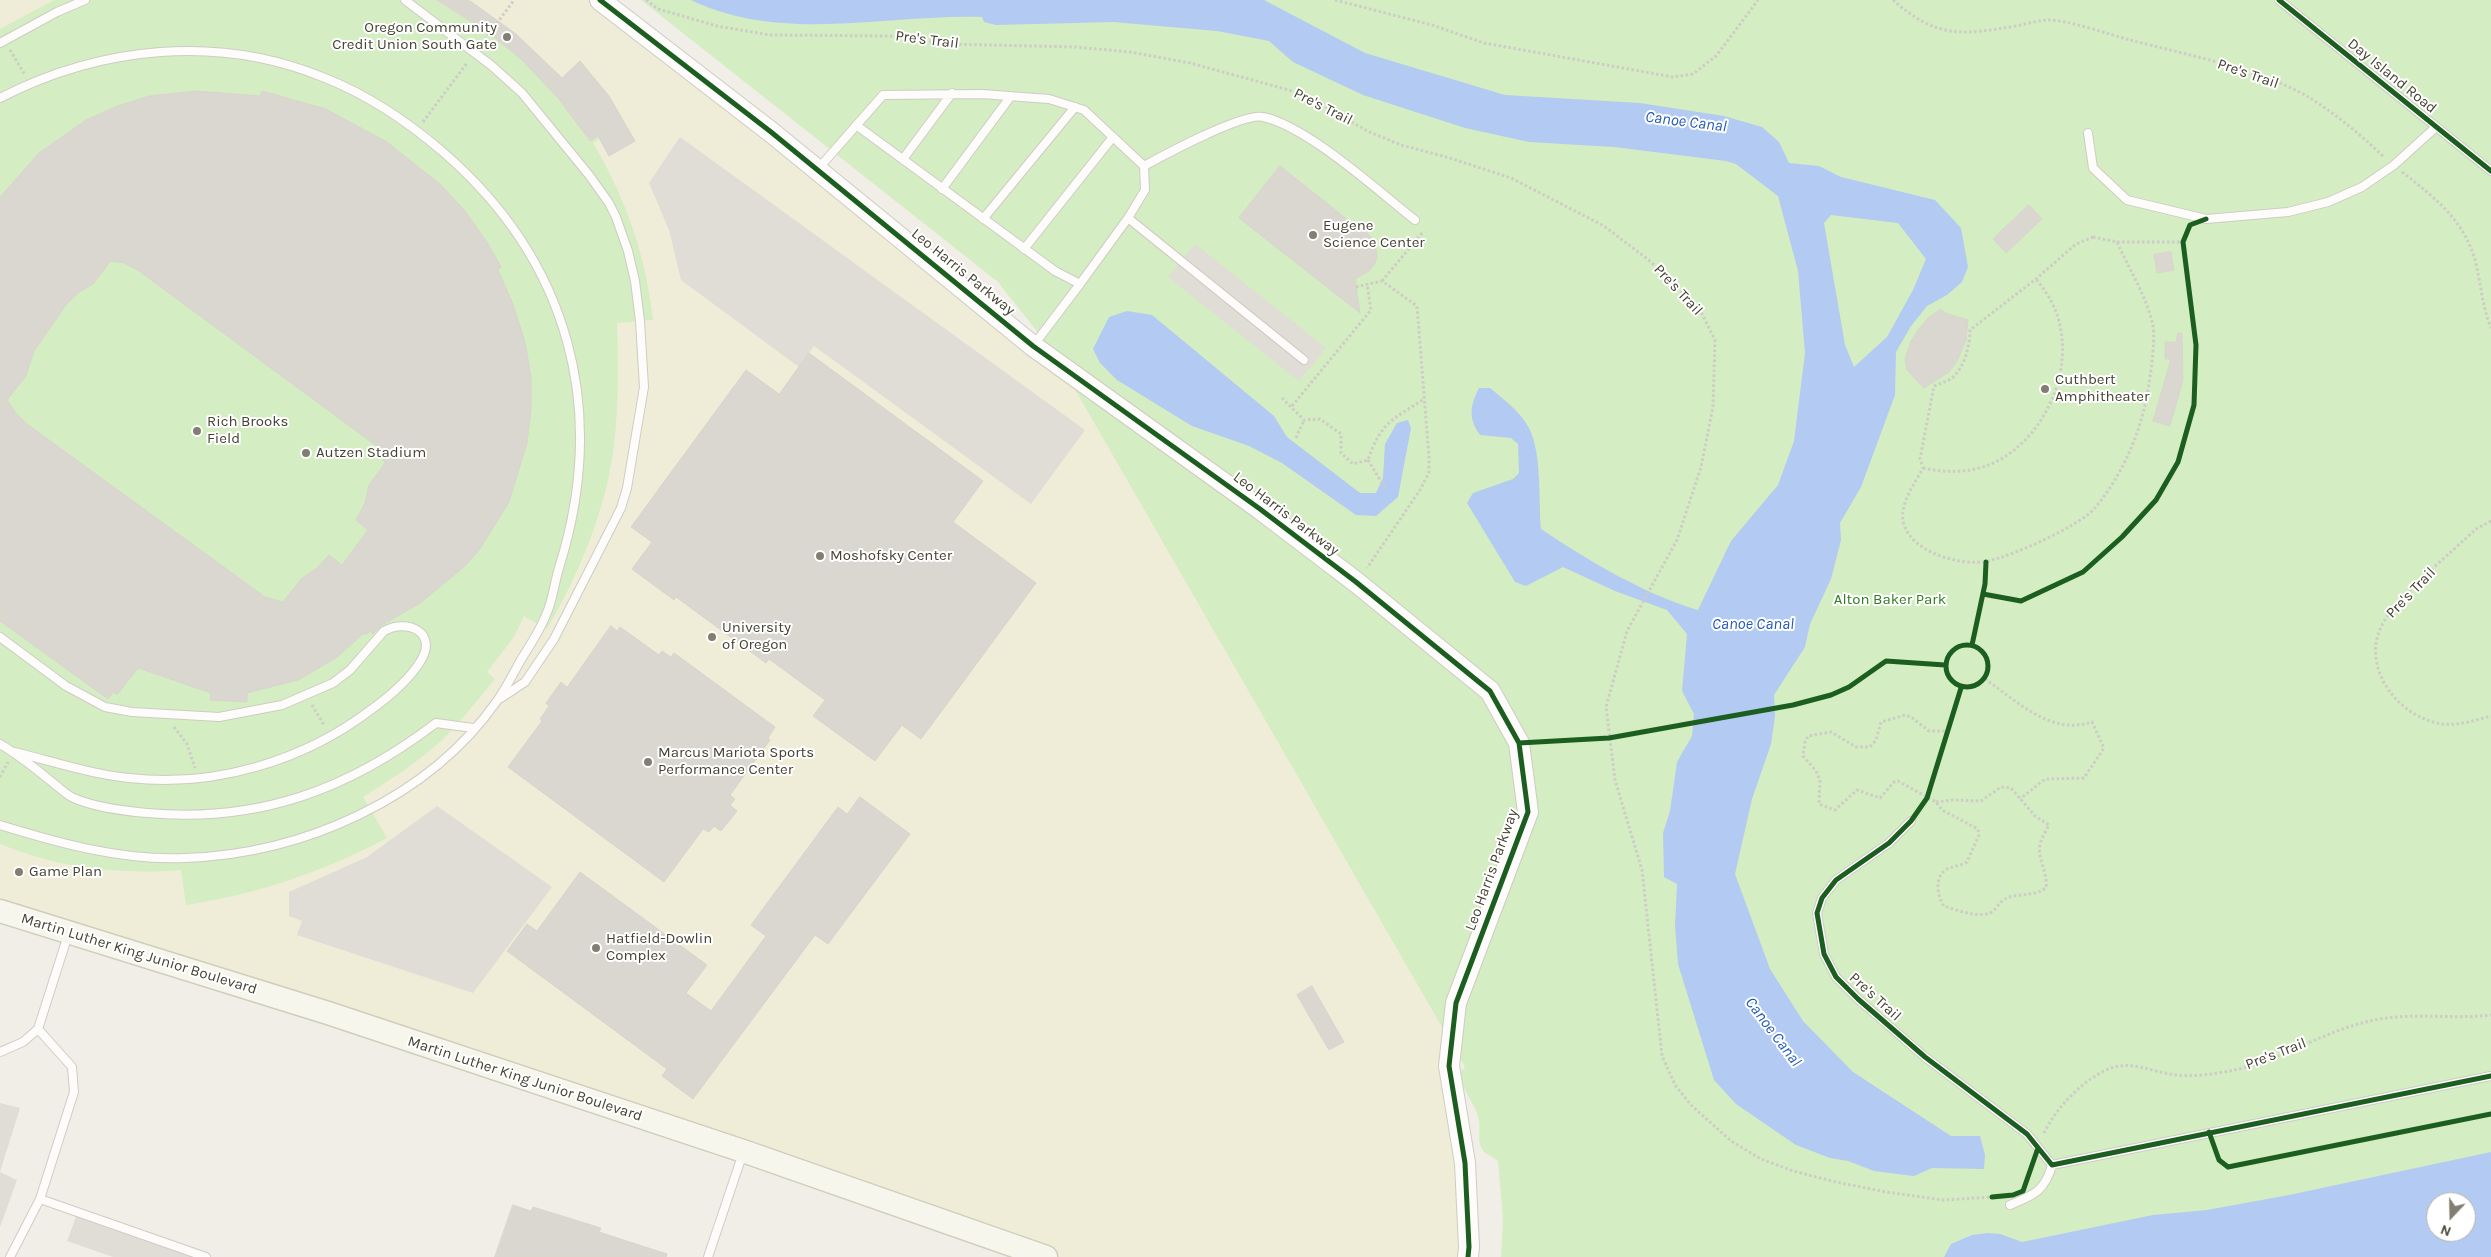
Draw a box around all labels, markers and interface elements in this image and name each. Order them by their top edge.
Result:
place label: Oregon Community Credit Union South Gate [332,19,497,54]
street label: Pre's Trail [894,27,960,53]
marker: Oregon Community Credit Union South Gate [501,31,513,43]
street label: Day Island Road [2344,35,2440,117]
street label: Pre's Trail [2215,55,2281,93]
street label: Pre's Trail [1291,85,1355,129]
water label: Canoe Canal [1644,107,1728,137]
place label: Eugene Science Center [1323,217,1425,252]
street label: Leo Harris Parkway [908,225,1018,319]
marker: Eugene Science Center [1307,229,1319,241]
street label: Pre's Trail [1650,261,1706,319]
place label: Cuthbert Amphitheater [2055,371,2149,406]
marker: Cuthbert Amphitheater [2039,383,2051,395]
place label: Rich Brooks Field [207,413,288,448]
marker: Rich Brooks Field [191,425,203,437]
place label: Autzen Stadium [316,444,426,462]
marker: Autzen Stadium [300,447,312,459]
street label: Leo Harris Parkway [1229,468,1343,560]
place label: Moshofsky Center [830,547,952,565]
marker: Moshofsky Center [814,550,826,562]
street label: Pre's Trail [2382,564,2440,622]
park label: Alton Baker Park [1834,591,1946,609]
water label: Canoe Canal [1712,614,1794,634]
place label: University of Oregon [722,619,791,654]
marker: University of Oregon [706,631,718,643]
place label: Marcus Mariota Sports Performance Center [658,744,814,779]
marker: Marcus Mariota Sports Performance Center [642,756,654,768]
street label: Leo Harris Parkway [1462,807,1522,933]
place label: Game Plan [29,863,102,881]
marker: Game Plan [13,866,25,878]
street label: Martin Luther King Junior Boulevard [19,909,259,999]
place label: Hatfield-Dowlin Complex [606,930,712,965]
marker: Hatfield-Dowlin Complex [590,942,602,954]
street label: Pre's Trail [1845,969,1905,1025]
water label: Canoe Canal [1741,993,1805,1071]
street label: Martin Luther King Junior Boulevard [405,1032,645,1126]
street label: Pre's Trail [2243,1034,2309,1074]
north arrow [2426,1192,2476,1242]
text: N [2438,1221,2454,1240]

